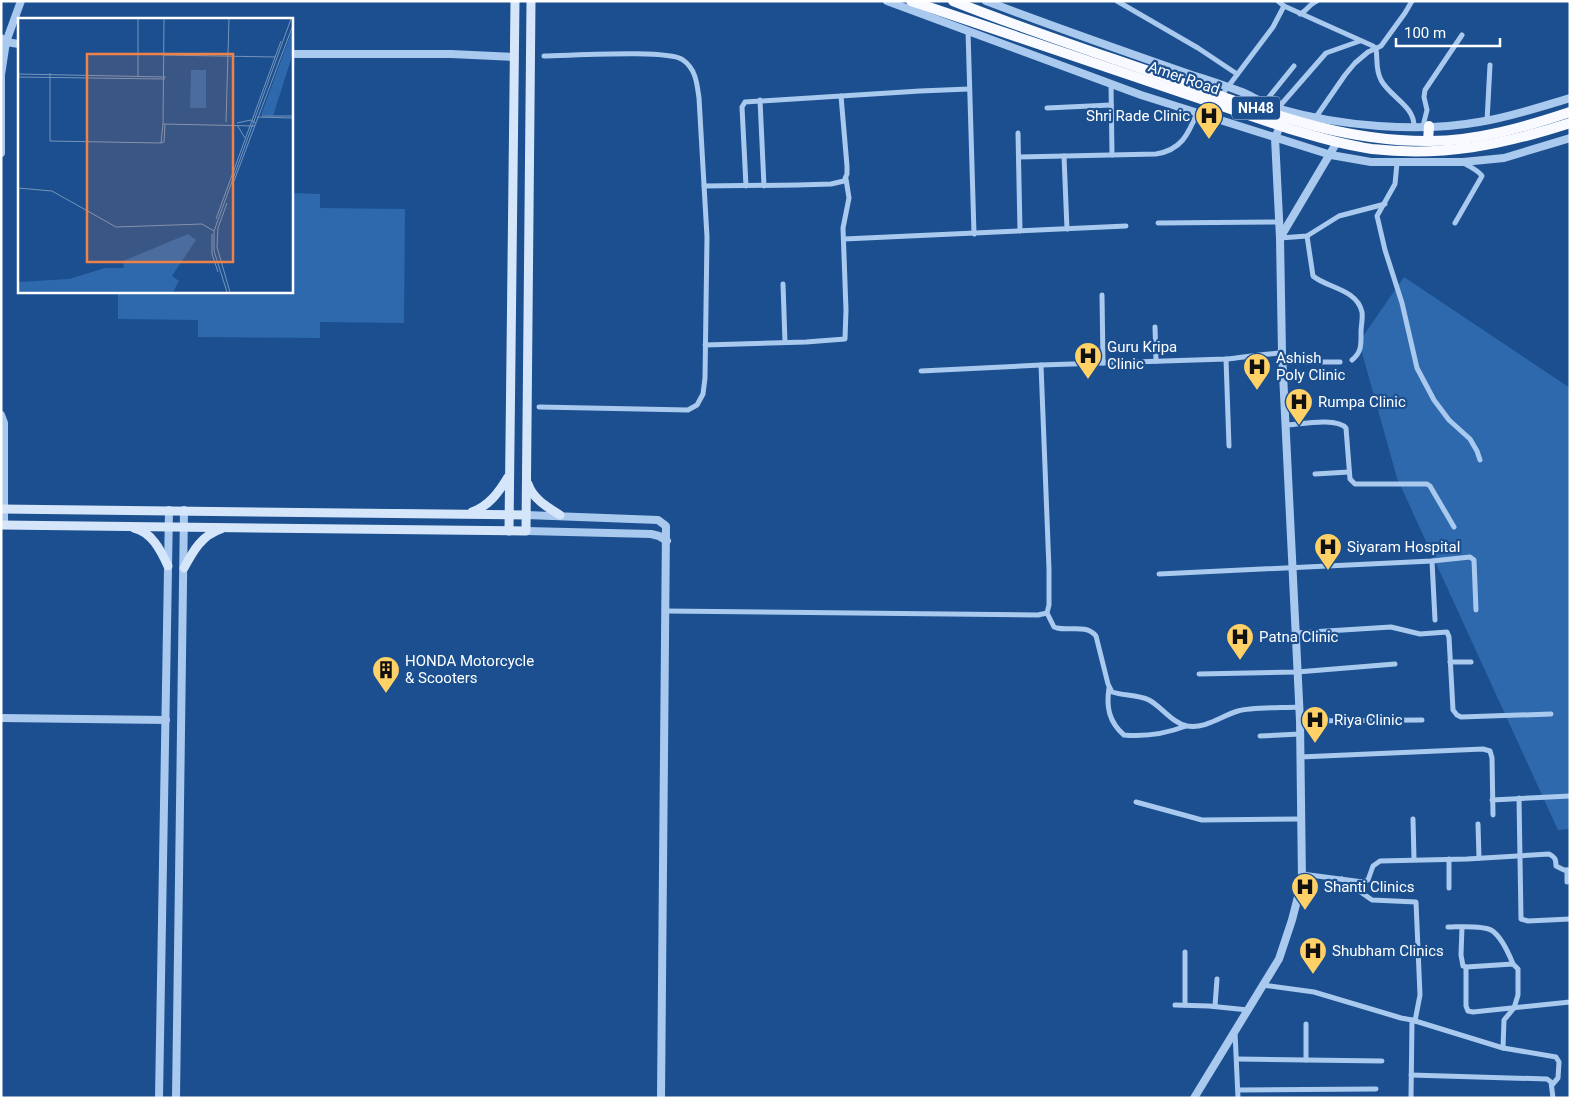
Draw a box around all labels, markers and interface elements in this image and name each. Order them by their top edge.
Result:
scale bar [1396,15,1500,47]
inset map [18,18,292,292]
text: 100 m [1404,24,1446,42]
street label: Amer Road [1146,57,1222,99]
road number: NH48 [1232,96,1280,120]
hospital icon: Shri Rade Clinic [1194,101,1224,140]
place label: Shri Rade Clinic [1086,107,1190,125]
place label: Guru Kripa Clinic [1107,338,1177,373]
hospital icon: Guru Kripa Clinic [1073,341,1103,380]
place label: Ashish Poly Clinic [1276,349,1345,384]
hospital icon: Ashish Poly Clinic [1242,352,1272,391]
hospital icon: Rumpa Clinic [1284,387,1314,426]
place label: Rumpa Clinic [1318,393,1406,411]
hospital icon: Siyaram Hospital [1313,532,1343,571]
place label: Siyaram Hospital [1347,538,1460,556]
hospital icon: Patna Clinic [1225,622,1255,661]
place label: Patna Clinic [1259,628,1339,646]
place label: HONDA Motorcycle & Scooters [405,652,534,687]
building icon: HONDA Motorcycle & Scooters [371,655,401,694]
hospital icon: Riya Clinic [1300,705,1330,744]
place label: Riya Clinic [1334,711,1403,729]
hospital icon: Shanti Clinics [1290,872,1320,911]
place label: Shanti Clinics [1324,878,1414,896]
hospital icon: Shubham Clinics [1298,936,1328,975]
place label: Shubham Clinics [1332,942,1444,960]

